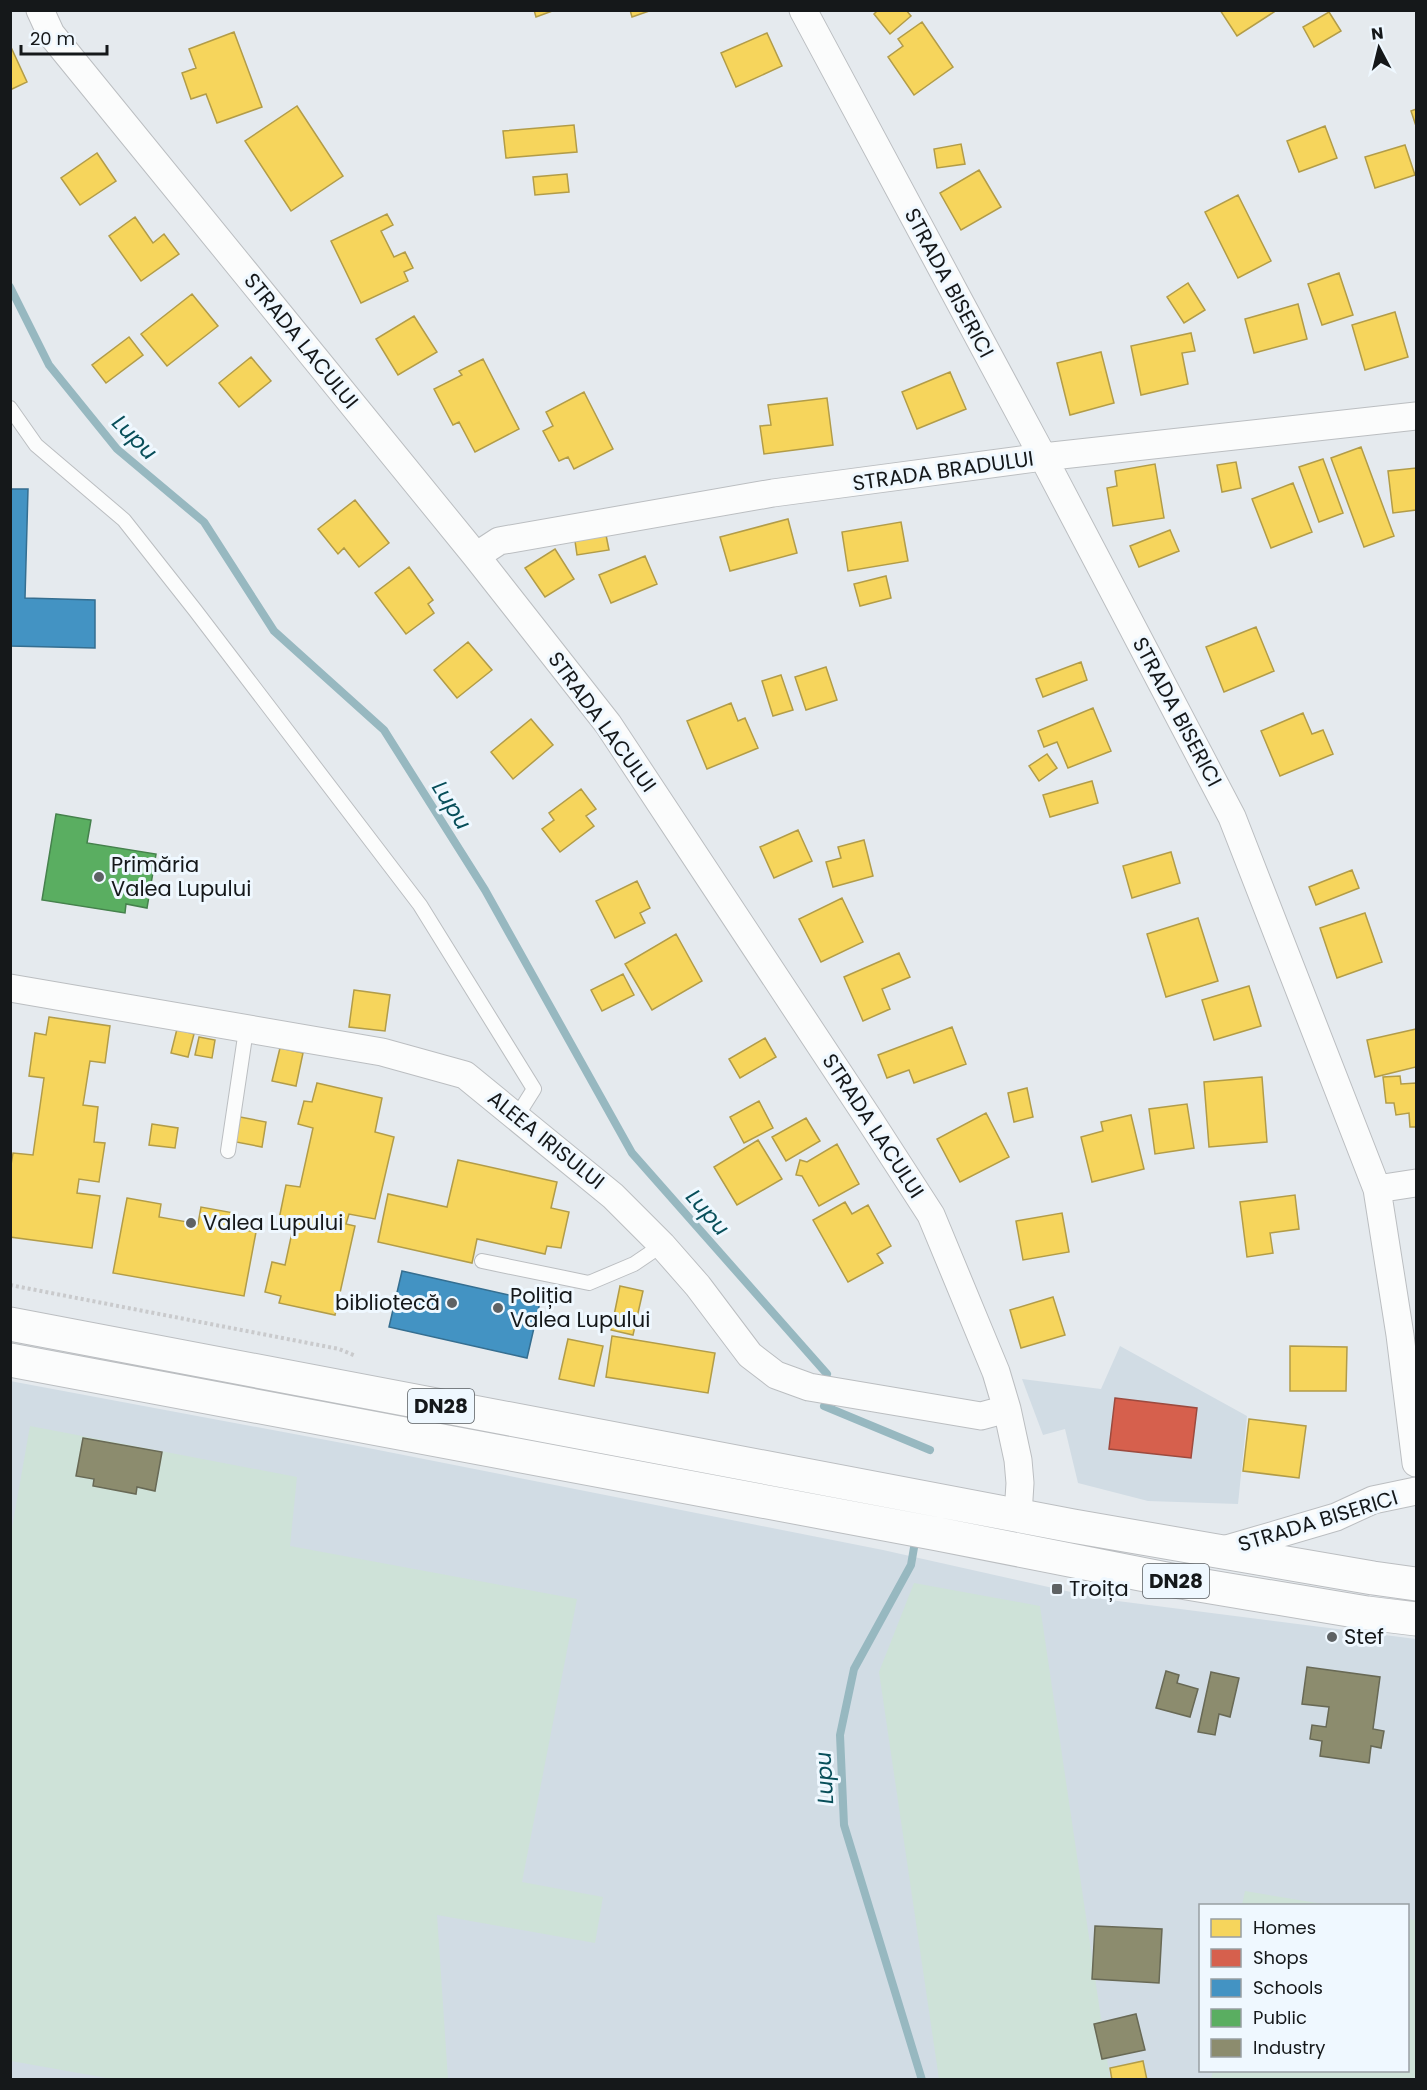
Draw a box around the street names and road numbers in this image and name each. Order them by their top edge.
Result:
street label: STRADA BISERICI [898,203,1001,363]
street label: STRADA LACULUI [237,267,365,415]
street label: STRADA BRADULUI [851,443,1035,498]
street label: STRADA BISERICI [1126,632,1229,792]
street label: STRADA LACULUI [542,646,663,798]
street label: STRADA LACULUI [816,1048,931,1204]
street label: ALEEA IRISULUI [482,1083,611,1196]
road number: DN28 [408,1389,474,1423]
street label: STRADA BISERICI [1234,1482,1401,1559]
road number: DN28 [1143,1564,1209,1598]

